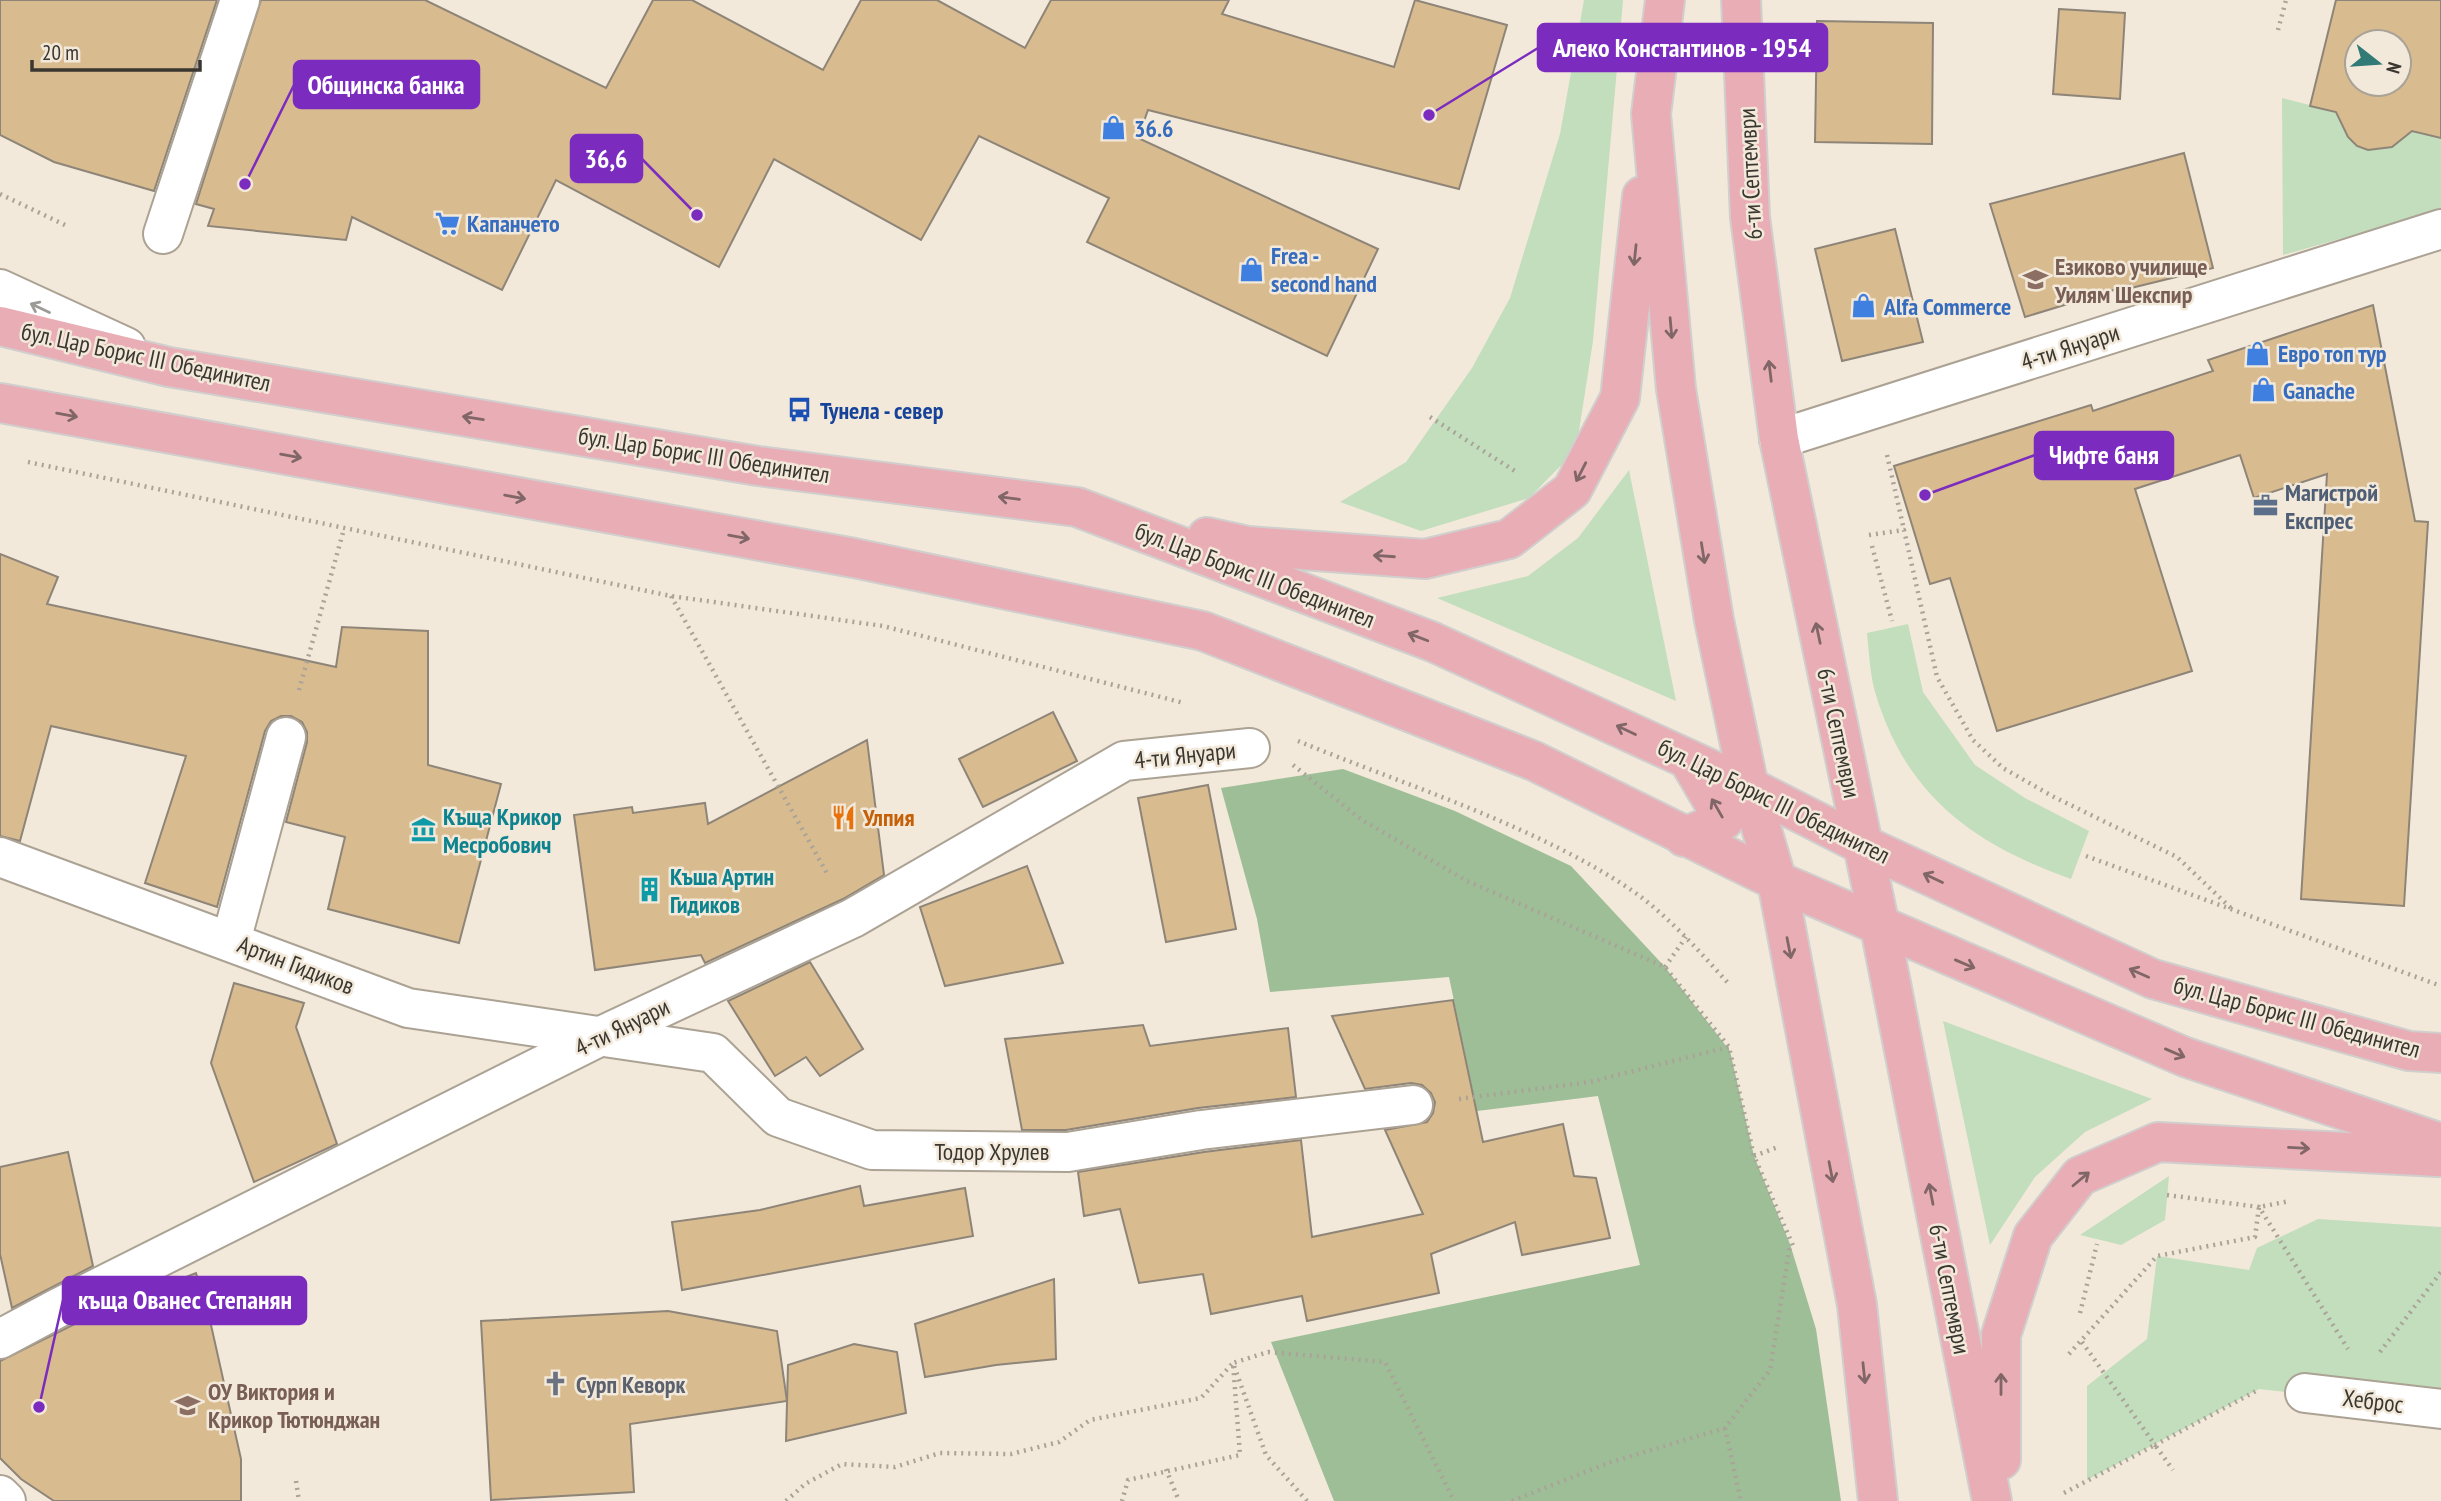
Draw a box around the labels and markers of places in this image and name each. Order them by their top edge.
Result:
callout: Алеко Константинов - 1954 [1538,24,1827,71]
callout: Общинска банка [294,61,479,108]
place label: 36.6 [1134,113,1174,144]
shop icon: 36.6 [1100,114,1128,142]
callout: 36,6 [571,135,642,182]
place label: Капанчето [467,208,560,239]
supermarket icon: Капанчето [433,209,461,237]
place label: Frea - second hand [1271,240,1377,299]
place label: Езиково училище Уилям Шекспир [2054,251,2208,310]
shop icon: Frea - second hand [1237,255,1265,283]
school or university icon: Езиково училище Уилям Шекспир [2021,266,2049,294]
place label: Alfa Commerce [1883,291,2011,322]
shop icon: Alfa Commerce [1850,292,1878,320]
place label: Евро топ тур [2278,338,2387,369]
shop icon: Евро топ тур [2244,339,2272,367]
place label: Ganache [2283,375,2355,406]
shop icon: Ganache [2249,376,2277,404]
place label: Тунела - север [820,395,944,426]
bus stop icon: Тунела - север [786,396,814,424]
callout: Чифте баня [2035,432,2173,479]
place label: Магистрой Експрес [2285,477,2378,536]
office icon: Магистрой Експрес [2251,492,2279,520]
place label: Kъща Крикор Месробович [443,801,562,860]
place label: Улпия [862,802,914,833]
restaurant icon: Улпия [829,803,857,831]
museum icon: Kъща Крикор Месробович [409,816,437,844]
place label: Къша Артин Гидиков [670,861,774,920]
building icon: Къша Артин Гидиков [636,876,664,904]
callout: къща Ованес Степанян [63,1277,306,1324]
place label: Сурп Кеворк [576,1369,686,1400]
church icon: Сурп Кеворк [542,1370,570,1398]
place label: ОУ Виктория и Крикор Тютюнджан [208,1376,380,1435]
school or university icon: ОУ Виктория и Крикор Тютюнджан [174,1391,202,1419]

